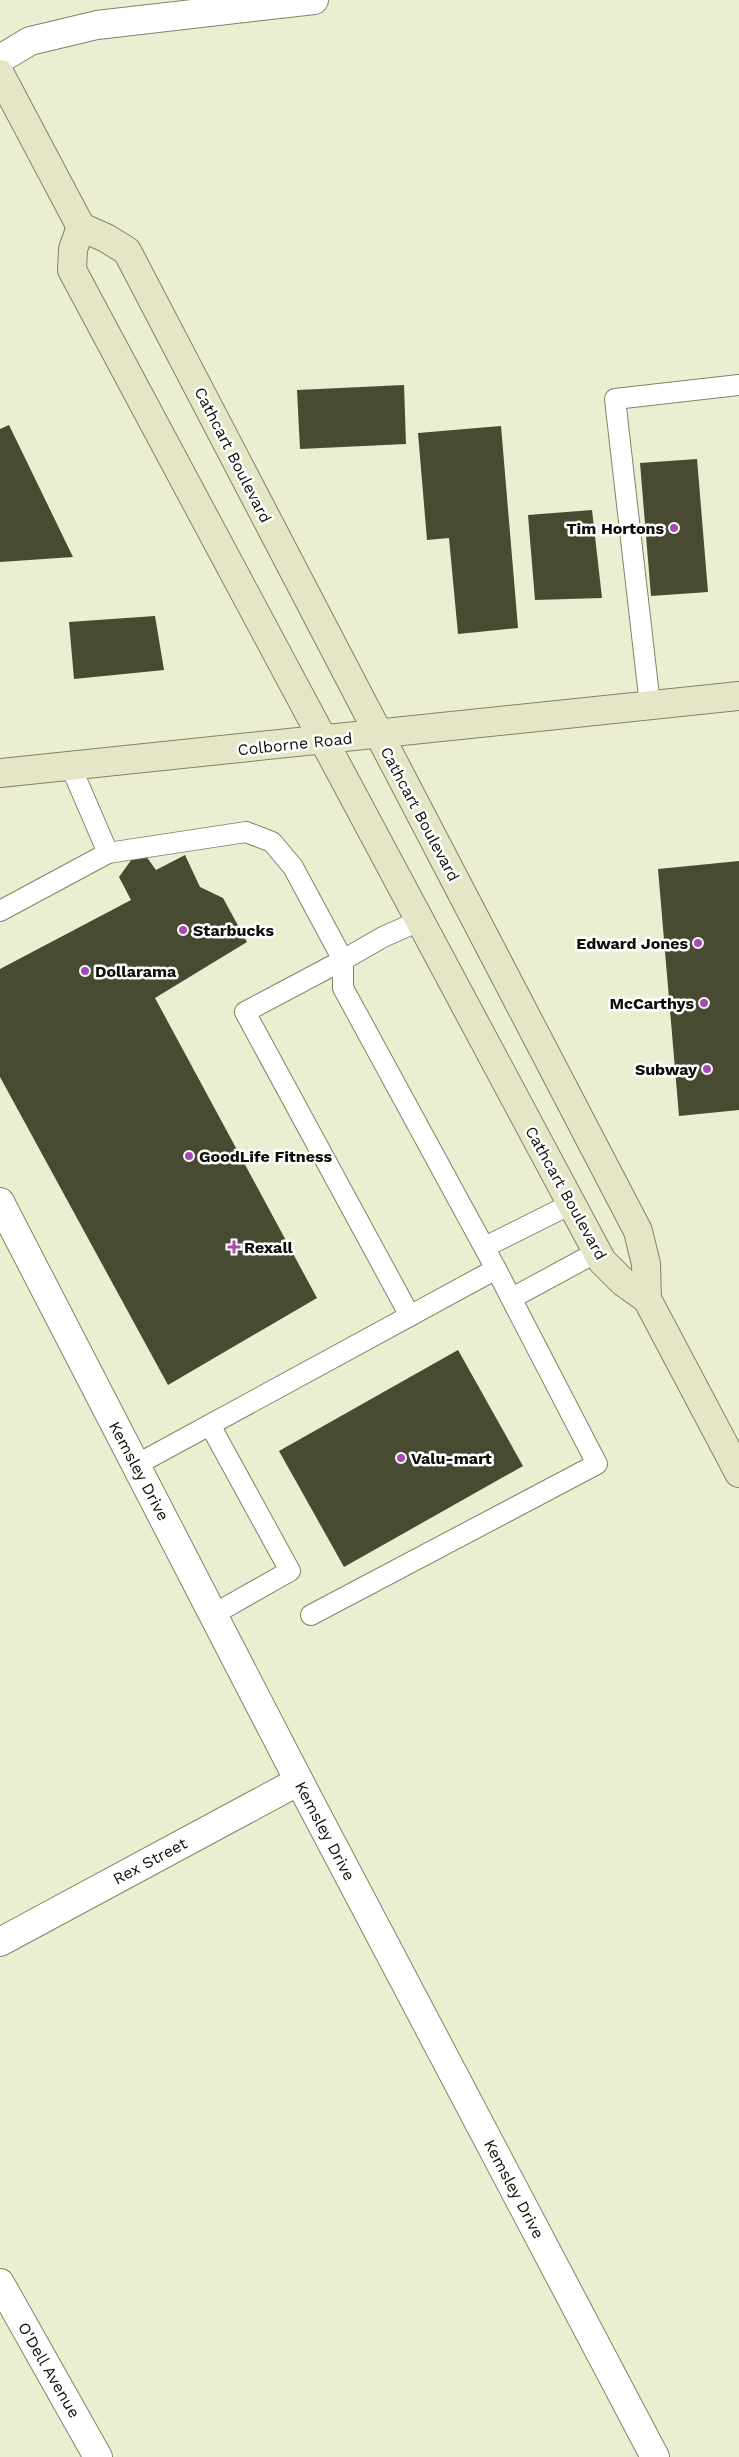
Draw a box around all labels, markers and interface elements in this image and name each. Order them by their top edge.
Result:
street label: Cathcart Boulevard [191,384,275,526]
place label: Tim Hortons [566,519,664,538]
marker: Tim Hortons [668,522,680,534]
street label: Colborne Road [237,729,353,759]
street label: Cathcart Boulevard [376,743,464,885]
place label: Starbucks [193,921,274,940]
marker: Starbucks [177,924,189,936]
place label: Edward Jones [576,934,688,953]
marker: Edward Jones [692,937,704,949]
place label: Dollarama [95,962,177,981]
marker: Dollarama [79,965,91,977]
place label: McCarthys [609,994,694,1013]
marker: McCarthys [698,997,710,1009]
place label: Subway [635,1060,698,1079]
marker: Subway [701,1063,713,1075]
street label: Cathcart Boulevard [521,1123,611,1263]
place label: GoodLife Fitness [199,1147,333,1166]
marker: GoodLife Fitness [183,1150,195,1162]
place label: Rexall [244,1238,294,1257]
marker: Rexall [228,1241,240,1253]
street label: Kemsley Drive [105,1418,173,1524]
place label: Valu-mart [411,1449,492,1468]
marker: Valu-mart [395,1452,407,1464]
street label: Kemsley Drive [291,1778,359,1884]
street label: Rex Street [110,1833,191,1888]
street label: Kemsley Drive [480,2136,548,2242]
street label: O'Dell Avenue [14,2319,84,2421]

